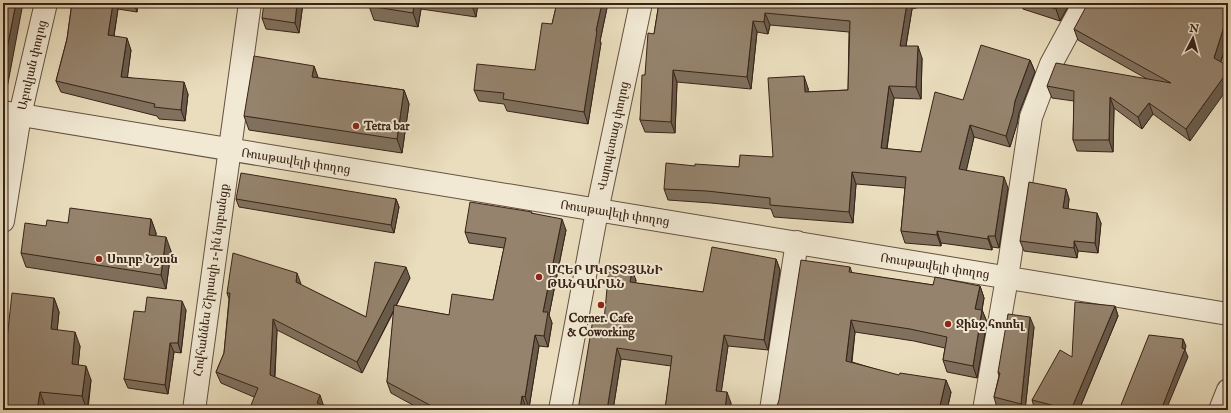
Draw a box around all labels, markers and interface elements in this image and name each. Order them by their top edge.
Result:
north arrow [1173,18,1213,58]
street label: Աբովյան փողոց [15,19,50,112]
text: N [1187,21,1200,37]
street label: Վարպետաց փողոց [595,80,632,192]
place label: Tetra bar [363,119,410,134]
marker: Tetra bar [351,121,361,131]
street label: Ռուսթավելի փողոց [240,145,352,178]
street label: Հովհաննես Շիրազի 1-ին նրբանցք [191,183,232,377]
street label: Ռուսթավելի փողոց [559,197,671,230]
street label: Ռուսթավելի փողոց [879,250,991,283]
place label: Սուրբ Նշան [107,252,178,267]
marker: Սուրբ Նշան [94,254,104,264]
place label: ՄՀԵՐ ՄԿՐՏՉՅԱՆԻ ԹԱՆԳԱՐԱՆ [547,263,663,292]
marker: ՄՀԵՐ ՄԿՐՏՉՅԱՆԻ ԹԱՆԳԱՐԱՆ [534,272,544,282]
marker: Corner. Cafe & Coworking [596,300,606,310]
place label: Corner. Cafe & Coworking [567,311,635,341]
place label: Ջինջ հոտել [956,317,1025,332]
marker: Ջինջ հոտել [943,319,953,329]

